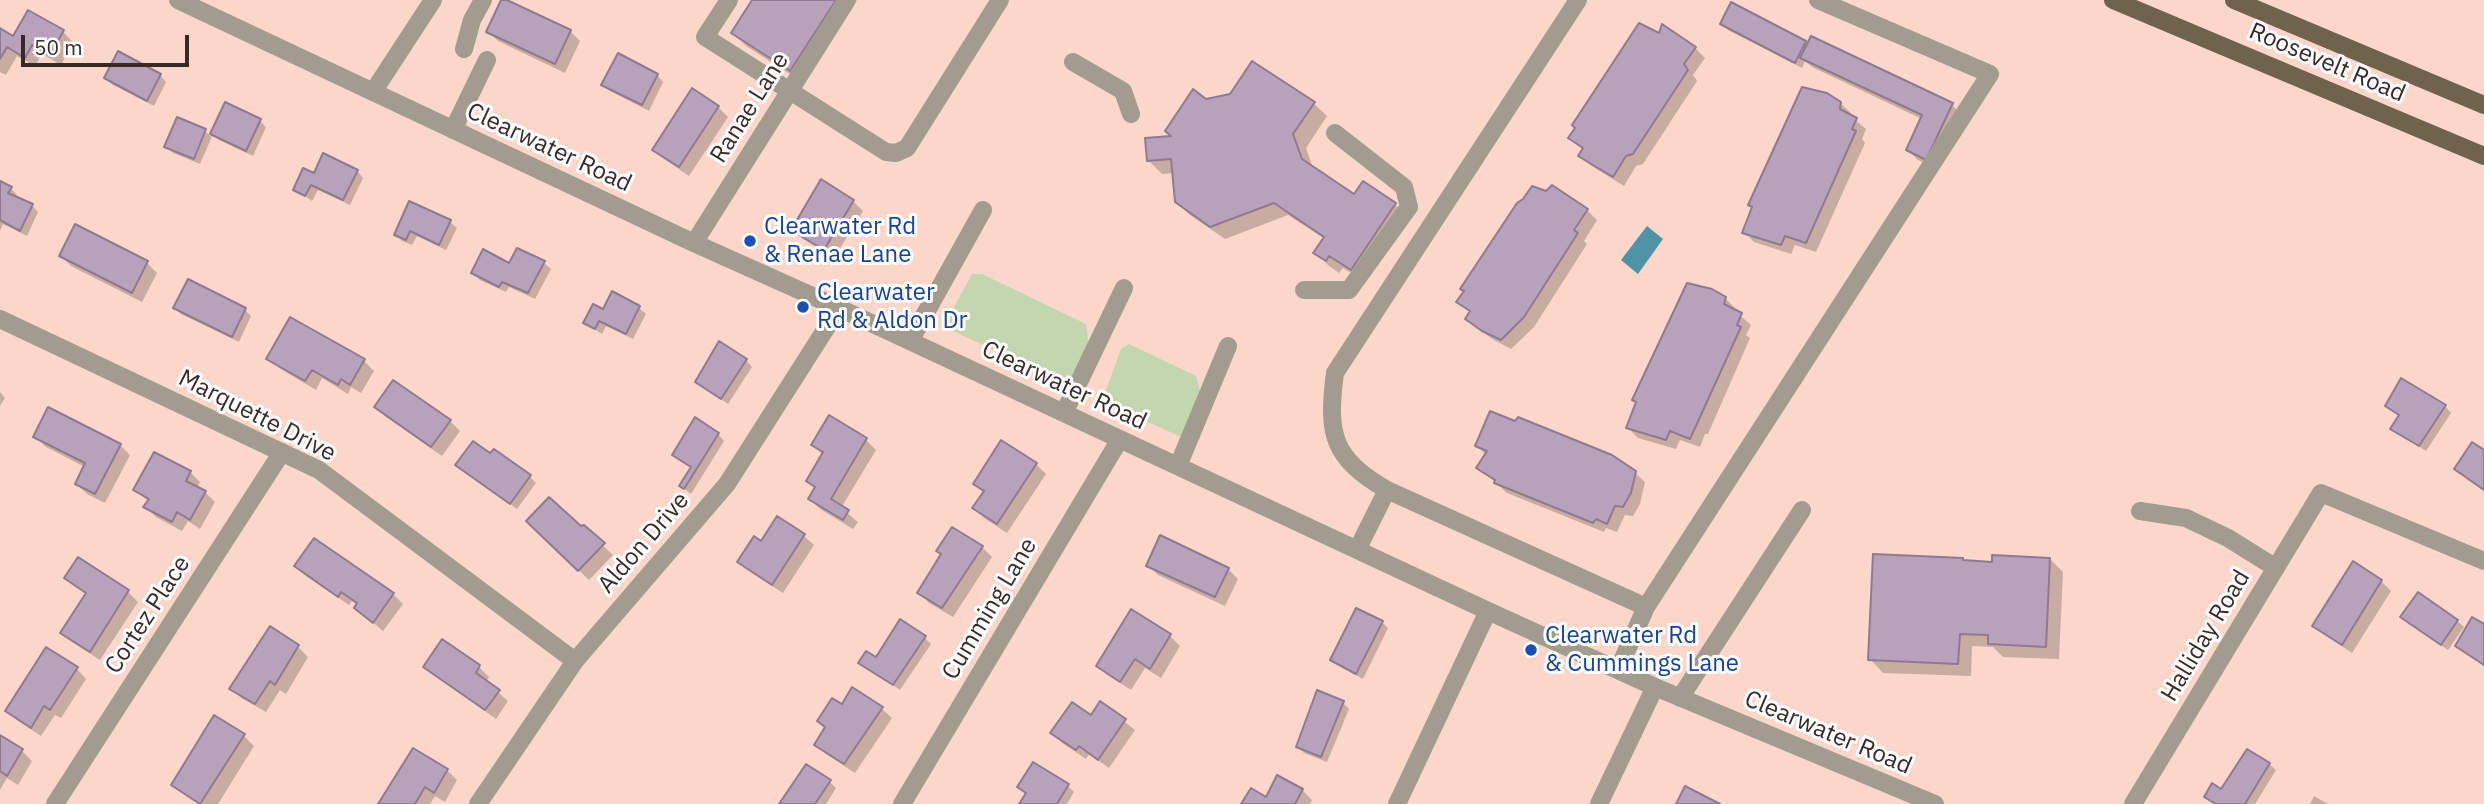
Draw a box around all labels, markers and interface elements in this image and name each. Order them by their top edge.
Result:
street label: Roosevelt Road [2245,17,2409,109]
scale bar [24,21,192,65]
text: 50 m [34,33,83,61]
street label: Ranae Lane [705,47,795,169]
street label: Clearwater Road [462,97,636,199]
place label: Clearwater Rd & Renae Lane [764,213,916,269]
marker: Clearwater Rd & Renae Lane [742,233,758,249]
place label: Clearwater Rd & Aldon Dr [817,279,967,335]
marker: Clearwater Rd & Aldon Dr [795,299,811,315]
street label: Clearwater Road [977,335,1151,437]
street label: Marquette Drive [173,364,341,468]
street label: Aldon Drive [592,487,696,599]
street label: Cumming Lane [936,533,1044,685]
street label: Cortez Place [99,551,197,679]
street label: Halliday Road [2156,565,2256,707]
place label: Clearwater Rd & Cummings Lane [1545,622,1739,678]
marker: Clearwater Rd & Cummings Lane [1523,642,1539,658]
street label: Clearwater Road [1740,685,1916,781]

